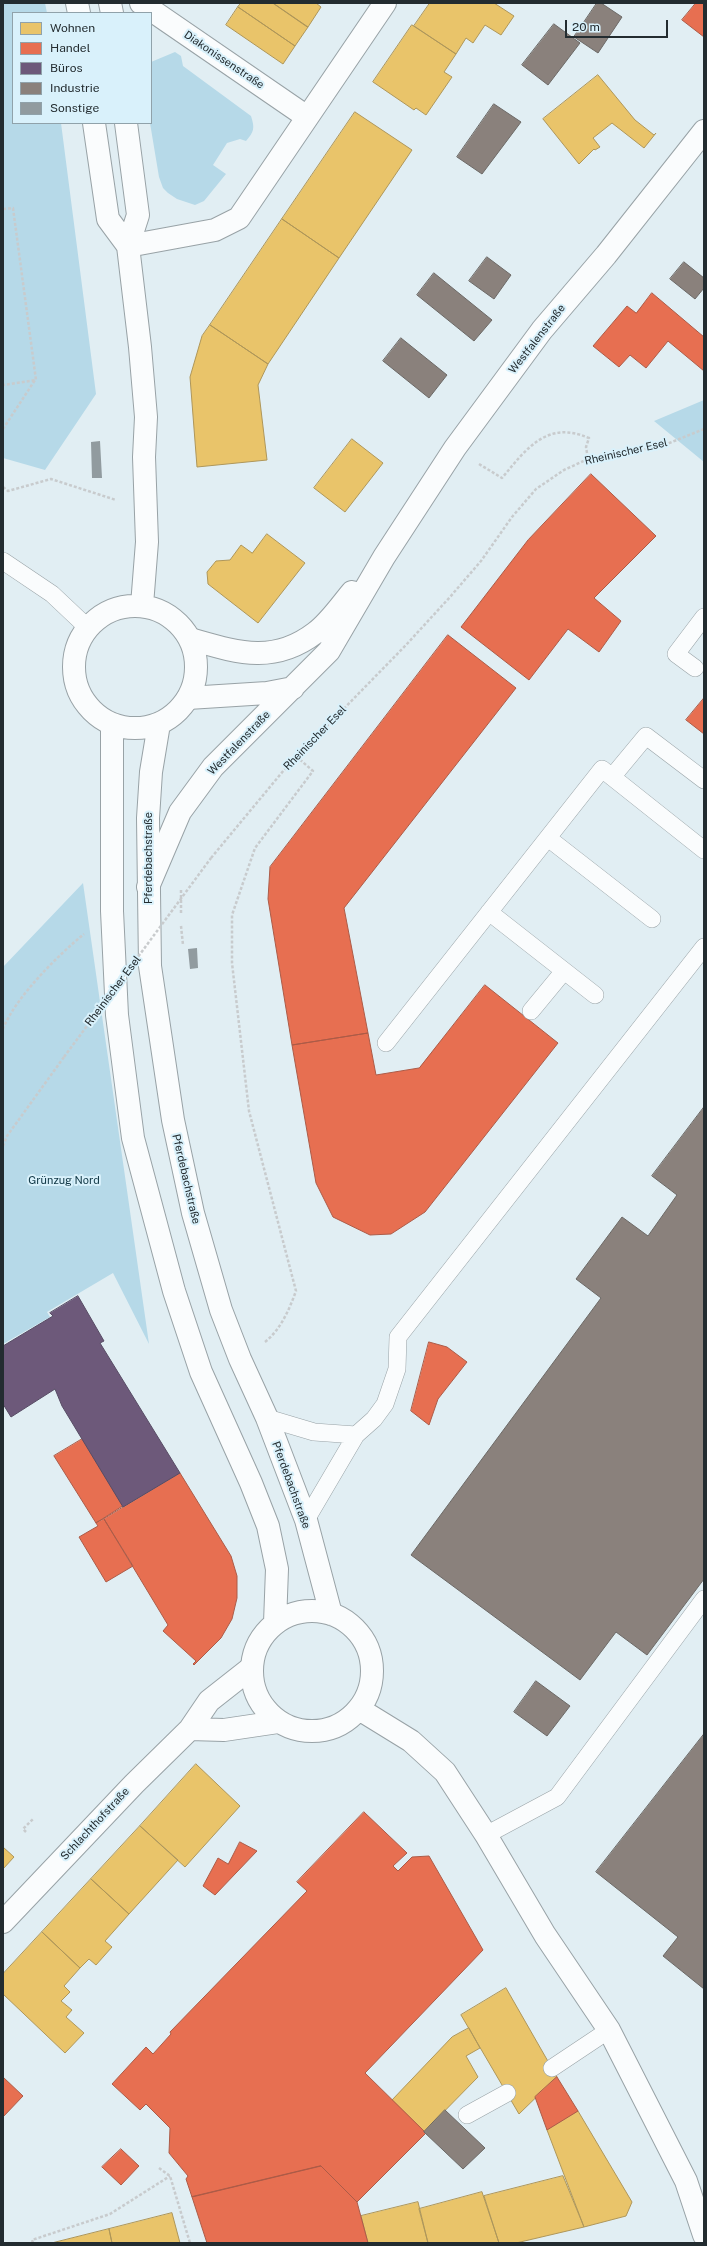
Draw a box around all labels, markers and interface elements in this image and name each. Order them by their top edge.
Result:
legend [12,12,152,124]
scale bar [567,12,670,38]
text: 20 m [572,20,600,34]
text: Wohnen [50,21,95,35]
street label: Diakonissenstraße [181,28,267,92]
text: Handel [50,41,90,55]
text: Büros [50,61,83,75]
text: Industrie [50,81,100,95]
text: Sonstige [50,101,99,115]
street label: Westfalenstraße [506,302,568,376]
street label: Rheinischer Esel [583,436,669,468]
street label: Rheinischer Esel [281,703,349,773]
street label: Westfalenstraße [205,708,273,778]
street label: Pferdebachstraße [142,812,156,904]
street label: Rheinischer Esel [82,953,144,1029]
street label: Pferdebachstraße [169,1133,203,1225]
park label: Grünzug Nord [28,1174,100,1188]
street label: Pferdebachstraße [269,1440,313,1530]
street label: Schlachthofstraße [58,1785,132,1863]

